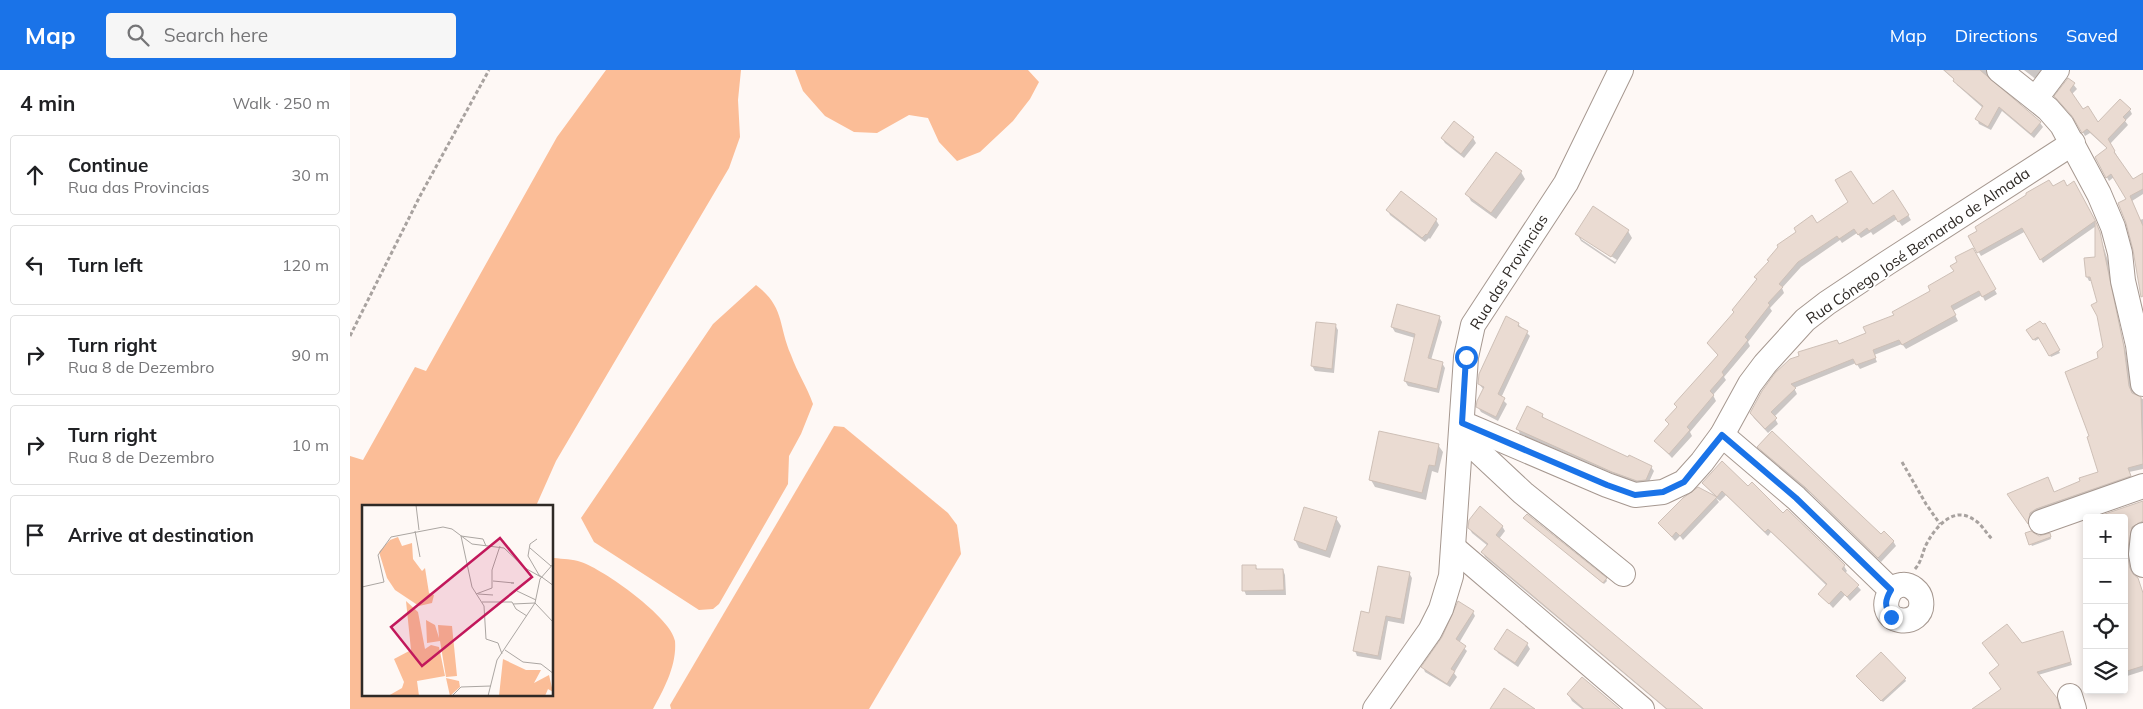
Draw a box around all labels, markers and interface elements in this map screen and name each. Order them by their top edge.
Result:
search box [106,13,456,58]
text: Map [25,20,76,50]
icon: search [124,21,152,49]
text: Search here [164,23,268,47]
text: Map [1890,24,1927,47]
text: Directions [1955,24,2038,47]
text: Saved [2066,24,2118,47]
text: 4 min [20,90,75,116]
text: Walk · 250 m [232,93,330,113]
text: Continue [68,153,148,177]
icon: ahead [21,161,49,189]
street label: Rua Cónego José Bernardo de Almada [1802,163,2033,328]
text: 30 m [292,165,329,185]
text: Rua das Provincias [68,177,209,197]
street label: Rua das Provincias [1465,211,1552,333]
icon: left [21,251,49,279]
text: Turn left [68,253,143,277]
text: 120 m [282,255,329,275]
text: Turn right [68,333,157,357]
icon: right [21,341,49,369]
text: 90 m [292,345,329,365]
route start [1455,346,1478,369]
text: Rua 8 de Dezembro [68,357,214,377]
text: Turn right [68,423,157,447]
icon: right [21,431,49,459]
text: 10 m [292,435,329,455]
text: Rua 8 de Dezembro [68,447,214,467]
inset map [362,505,554,696]
map controls [2083,514,2128,694]
button: + [2083,514,2128,559]
icon: arrive [21,521,49,549]
text: Arrive at destination [68,523,254,547]
button: − [2083,559,2128,604]
button: locate [2083,604,2128,649]
route end [1880,606,1903,629]
button: layers [2083,649,2128,694]

